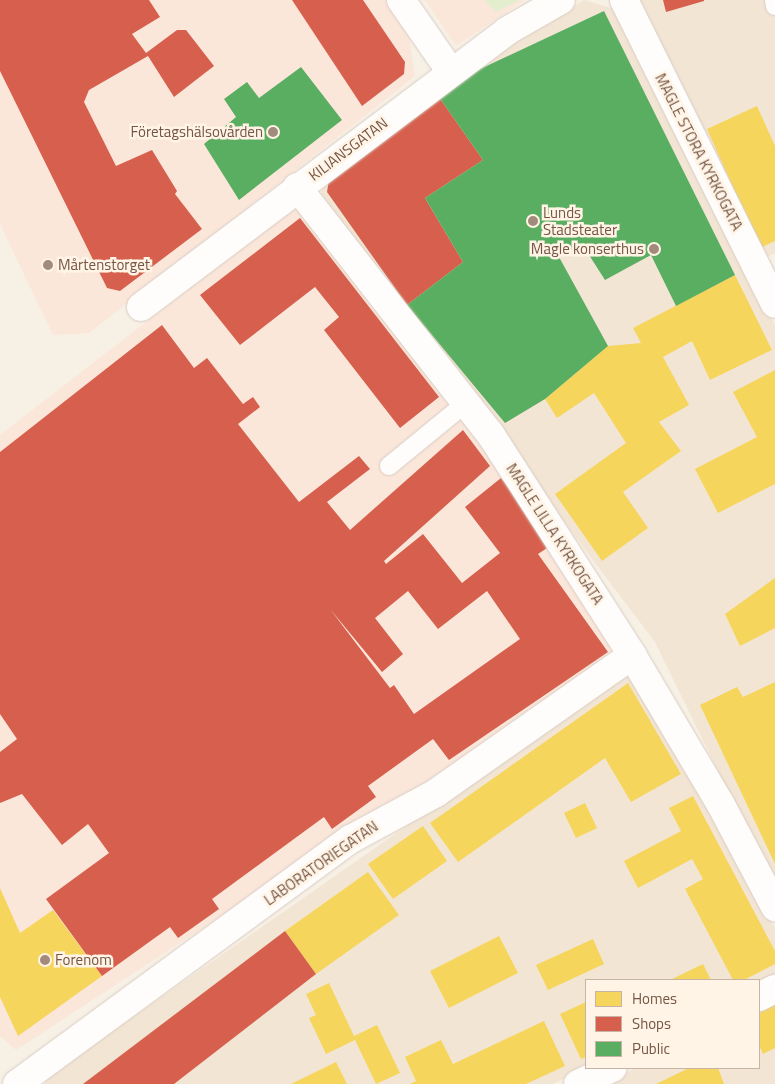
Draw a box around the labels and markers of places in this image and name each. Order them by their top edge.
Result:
place label: Företagshälsovården [130,123,263,141]
marker: Företagshälsovården [267,126,279,138]
place label: Lunds Stadsteater [543,203,617,238]
marker: Lunds Stadsteater [527,215,539,227]
place label: Magle konserthus [531,240,644,258]
marker: Magle konserthus [648,243,660,255]
place label: Mårtenstorget [58,256,150,274]
marker: Mårtenstorget [42,259,54,271]
place label: Forenom [55,951,112,969]
marker: Forenom [39,954,51,966]

